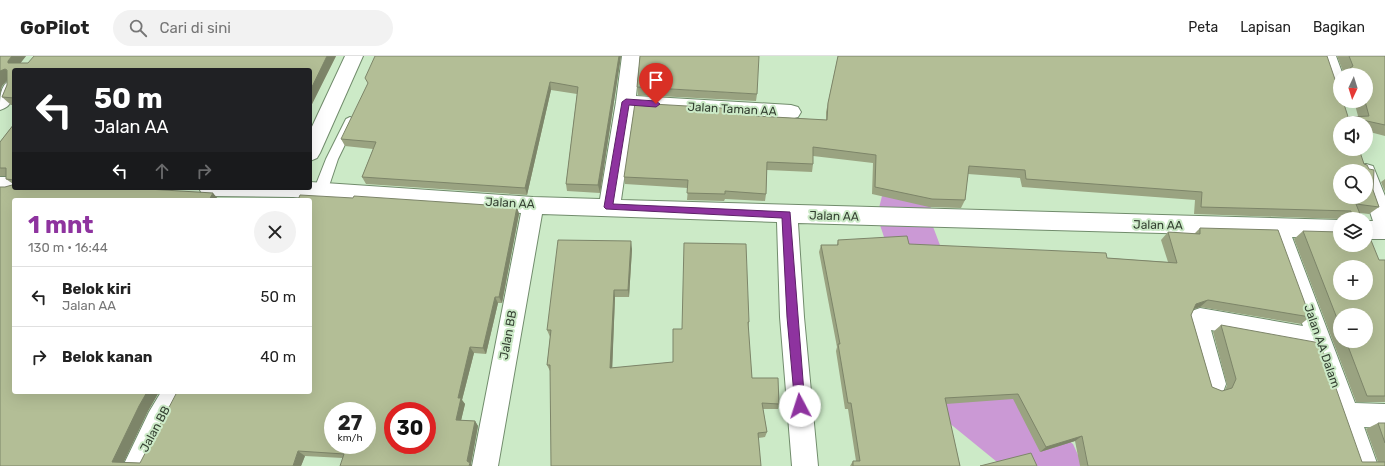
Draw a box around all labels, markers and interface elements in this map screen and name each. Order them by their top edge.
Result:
search box [113,10,393,46]
text: GoPilot [20,16,89,39]
icon: search [127,17,149,39]
text: Cari di sini [159,19,231,37]
text: Peta [1188,19,1218,36]
text: Lapisan [1240,19,1291,36]
text: Bagikan [1313,19,1365,36]
pin [639,63,673,104]
north arrow [1333,68,1373,108]
map controls [1333,68,1373,348]
icon: arrive [645,69,667,91]
text: 50 m [94,82,163,115]
icon: left [28,84,80,136]
street label: Jalan Taman AA [687,100,777,118]
text: Jalan AA [94,116,169,138]
button: sound [1333,116,1373,156]
icon: left [109,160,131,182]
icon: ahead [151,160,173,182]
icon: right [193,160,215,182]
button: search [1333,164,1373,204]
street label: Jalan AA [485,195,535,211]
street label: Jalan AA [809,208,859,224]
text: 1 mnt [28,211,94,239]
button: close [254,211,296,253]
button: layers [1333,212,1373,252]
street label: Jalan AA [1133,218,1183,232]
text: 130 m · 16:44 [28,240,108,255]
button: + [1333,260,1373,300]
text: Belok kiri [62,280,131,298]
icon: left [28,286,50,308]
text: 50 m [261,288,296,306]
text: Jalan AA [62,298,116,313]
street label: Jalan AA Dalam [1301,302,1343,390]
button: − [1333,308,1373,348]
street label: Jalan BB [497,309,519,361]
icon: right [28,346,50,368]
text: Belok kanan [62,348,152,366]
text: 40 m [260,348,296,366]
position arrow [779,385,821,427]
speed limit sign: 30 [384,402,436,454]
street label: Jalan BB [137,404,173,454]
text: 27 [338,411,362,435]
text: km/h [338,432,362,444]

